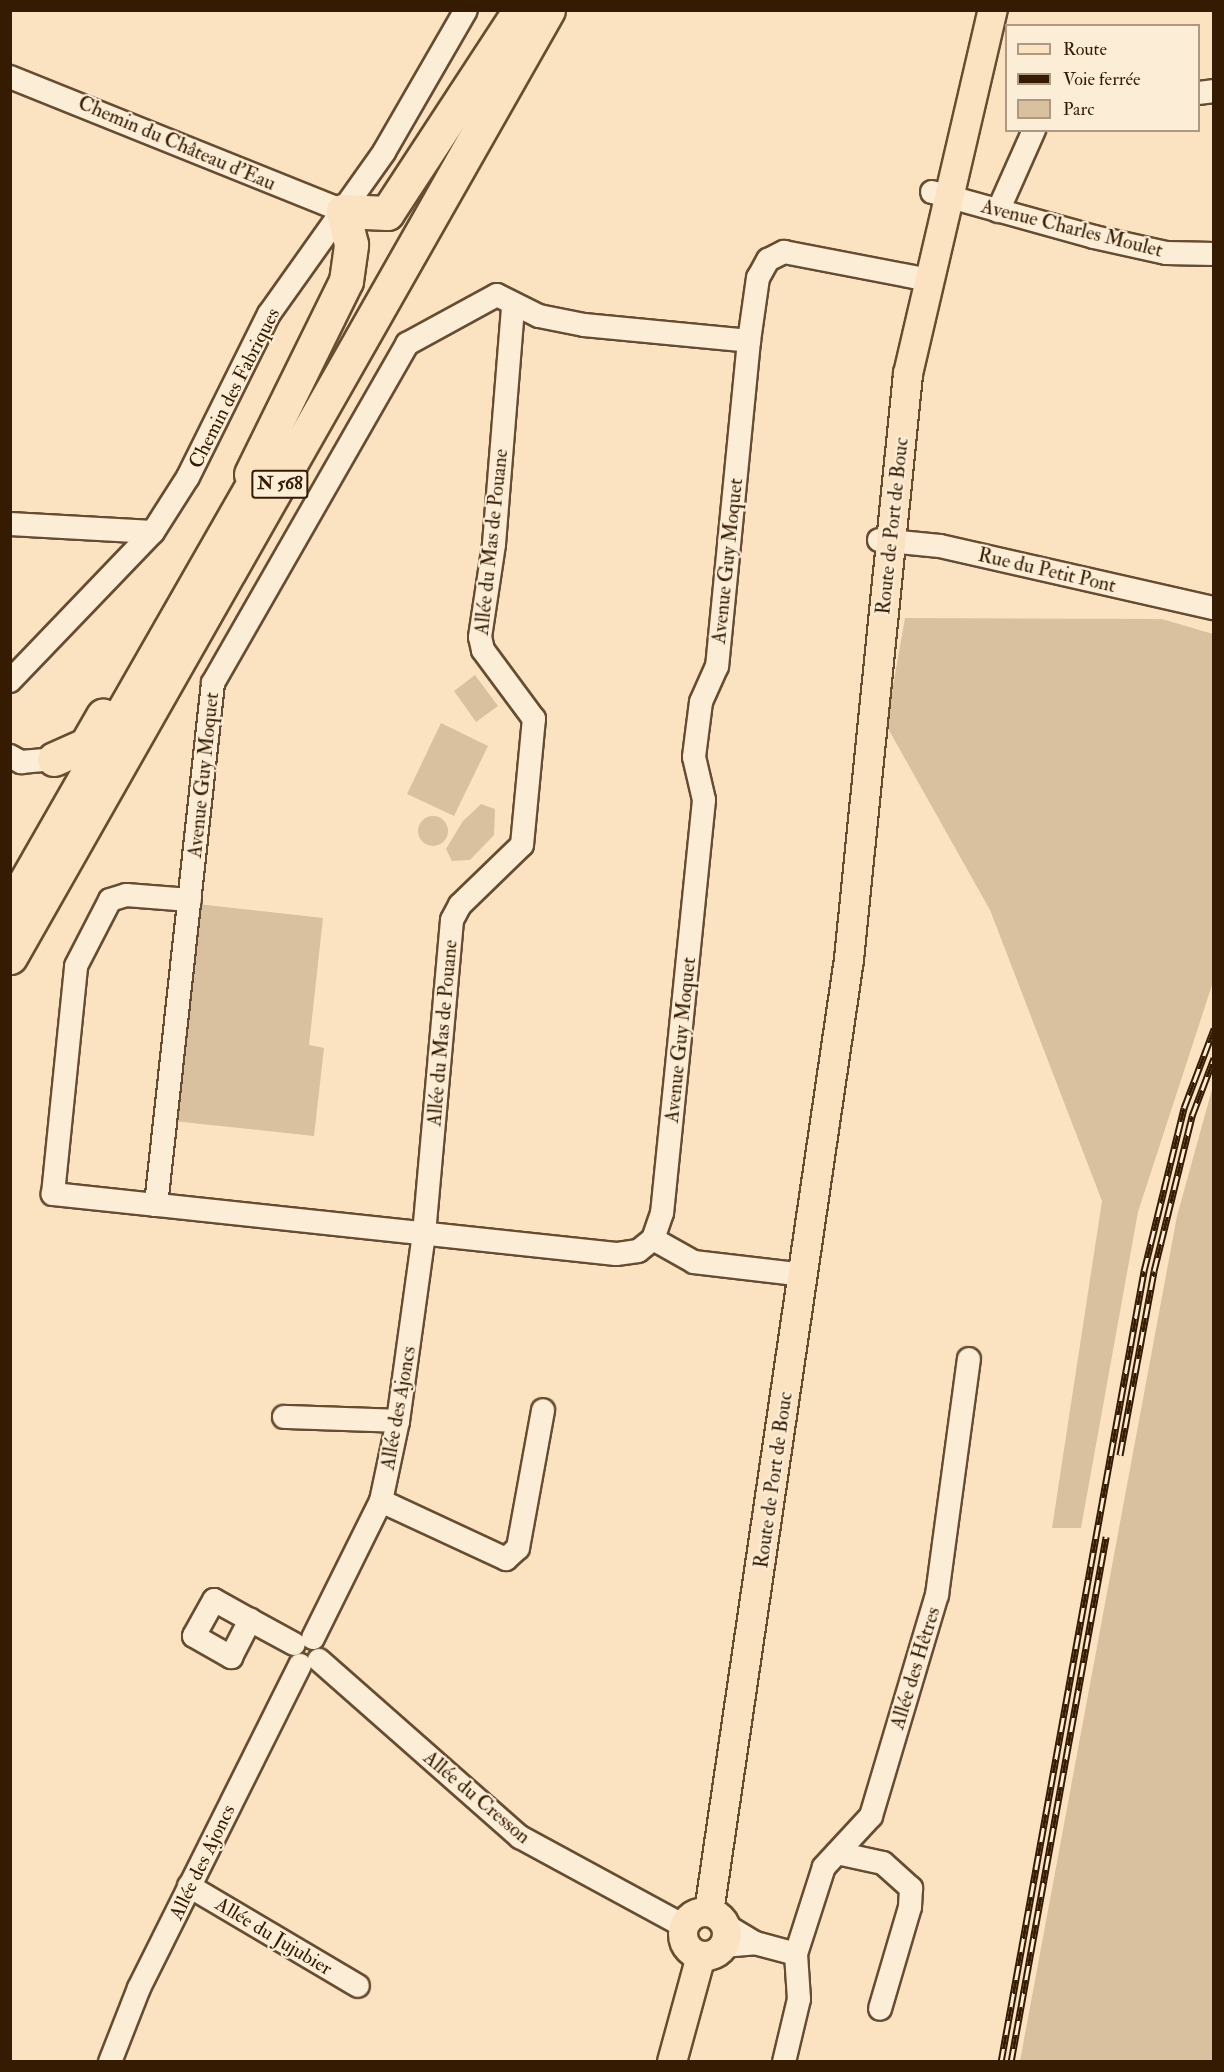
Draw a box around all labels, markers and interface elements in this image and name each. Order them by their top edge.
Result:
legend [1005,24,1200,132]
text: Route [1063,38,1107,61]
text: Voie ferrée [1063,68,1141,91]
street label: Chemin du Château d'Eau [75,91,279,195]
text: Parc [1063,98,1094,121]
street label: Avenue Charles Moulet [979,194,1165,262]
street label: Chemin des Fabriques [183,304,285,472]
street label: Route de Port de Bouc [871,436,913,616]
street label: Allée du Mas de Pouane [469,448,513,636]
road number: N 568 [250,469,310,499]
street label: Avenue Guy Moquet [706,477,748,645]
street label: Rue du Petit Pont [976,542,1118,598]
street label: Avenue Guy Moquet [182,691,224,859]
street label: Allée du Mas de Pouane [422,939,462,1127]
street label: Avenue Guy Moquet [659,956,701,1124]
street label: Allée des Ajoncs [375,1344,421,1472]
street label: Route de Port de Bouc [749,1390,797,1570]
street label: Allée des Hêtres [885,1604,945,1732]
street label: Allée du Cresson [419,1745,535,1849]
street label: Allée des Ajoncs [164,1800,240,1924]
street label: Allée du Jujubier [211,1892,337,1980]

